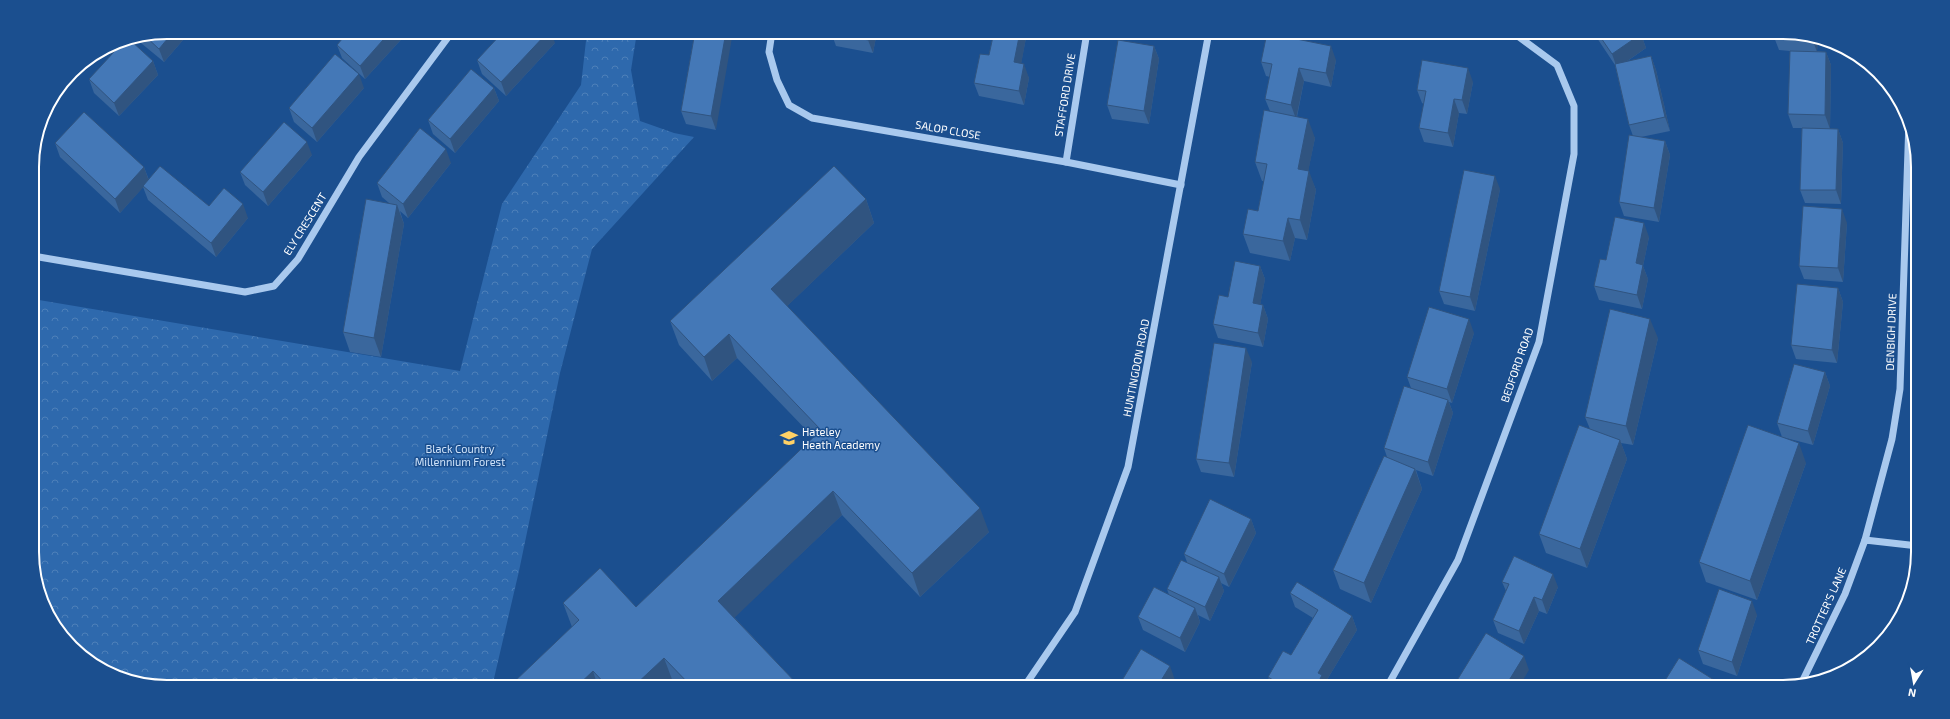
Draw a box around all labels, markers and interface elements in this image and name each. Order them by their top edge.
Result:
street label: STAFFORD DRIVE [1051,52,1078,138]
street label: SALOP CLOSE [914,117,982,142]
street label: ELY CRESCENT [280,190,329,257]
street label: DENBIGH DRIVE [1883,293,1898,371]
street label: HUNTINGDON ROAD [1120,318,1151,418]
street label: BEDFORD ROAD [1498,326,1535,404]
place label: Hateley Heath Academy [802,425,880,451]
school or university icon: Hateley Heath Academy [779,428,799,448]
park label: Black Country Millennium Forest [415,442,505,468]
street label: TROTTER'S LANE [1803,565,1848,647]
north arrow [1894,663,1934,703]
text: N [1907,686,1917,700]

